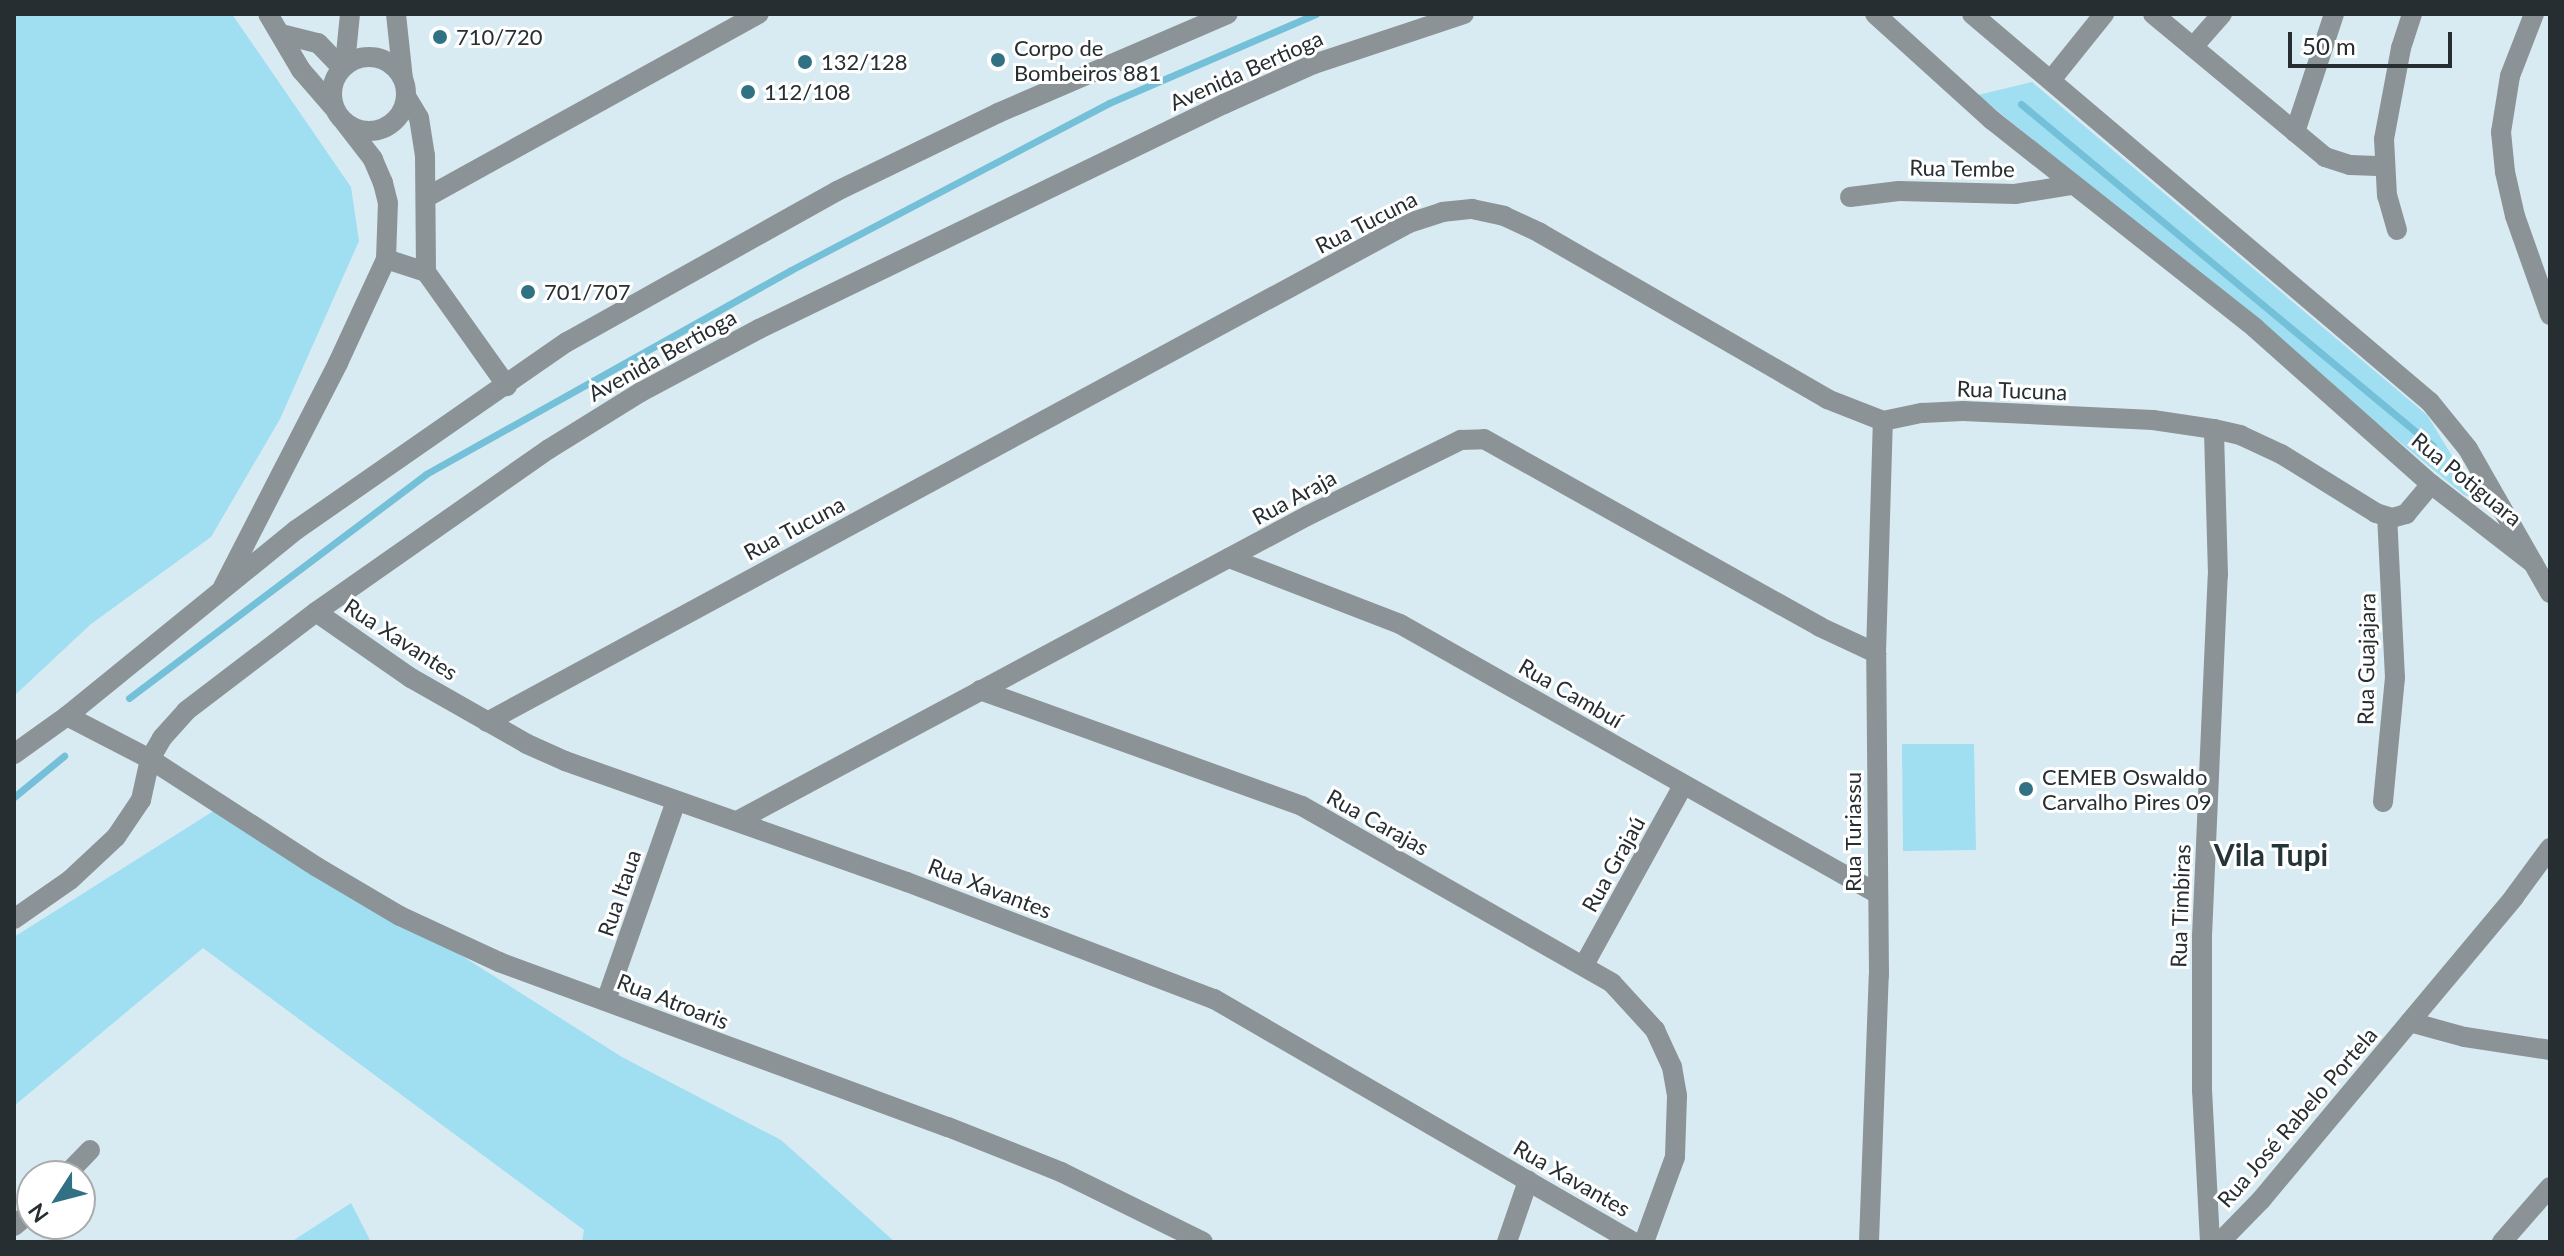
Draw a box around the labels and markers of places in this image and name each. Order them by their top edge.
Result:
place label: 710/720 [456,24,543,50]
marker: 710/720 [431,28,449,46]
place label: Corpo de Bombeiros 881 [1014,34,1161,86]
place label: 132/128 [821,49,908,75]
marker: Corpo de Bombeiros 881 [989,51,1007,69]
marker: 132/128 [796,53,814,71]
place label: 112/108 [764,79,851,105]
marker: 112/108 [739,83,757,101]
place label: 701/707 [544,279,631,305]
marker: 701/707 [519,283,537,301]
place label: CEMEB Oswaldo Carvalho Pires 09 [2042,763,2212,814]
marker: CEMEB Oswaldo Carvalho Pires 09 [2017,780,2035,798]

